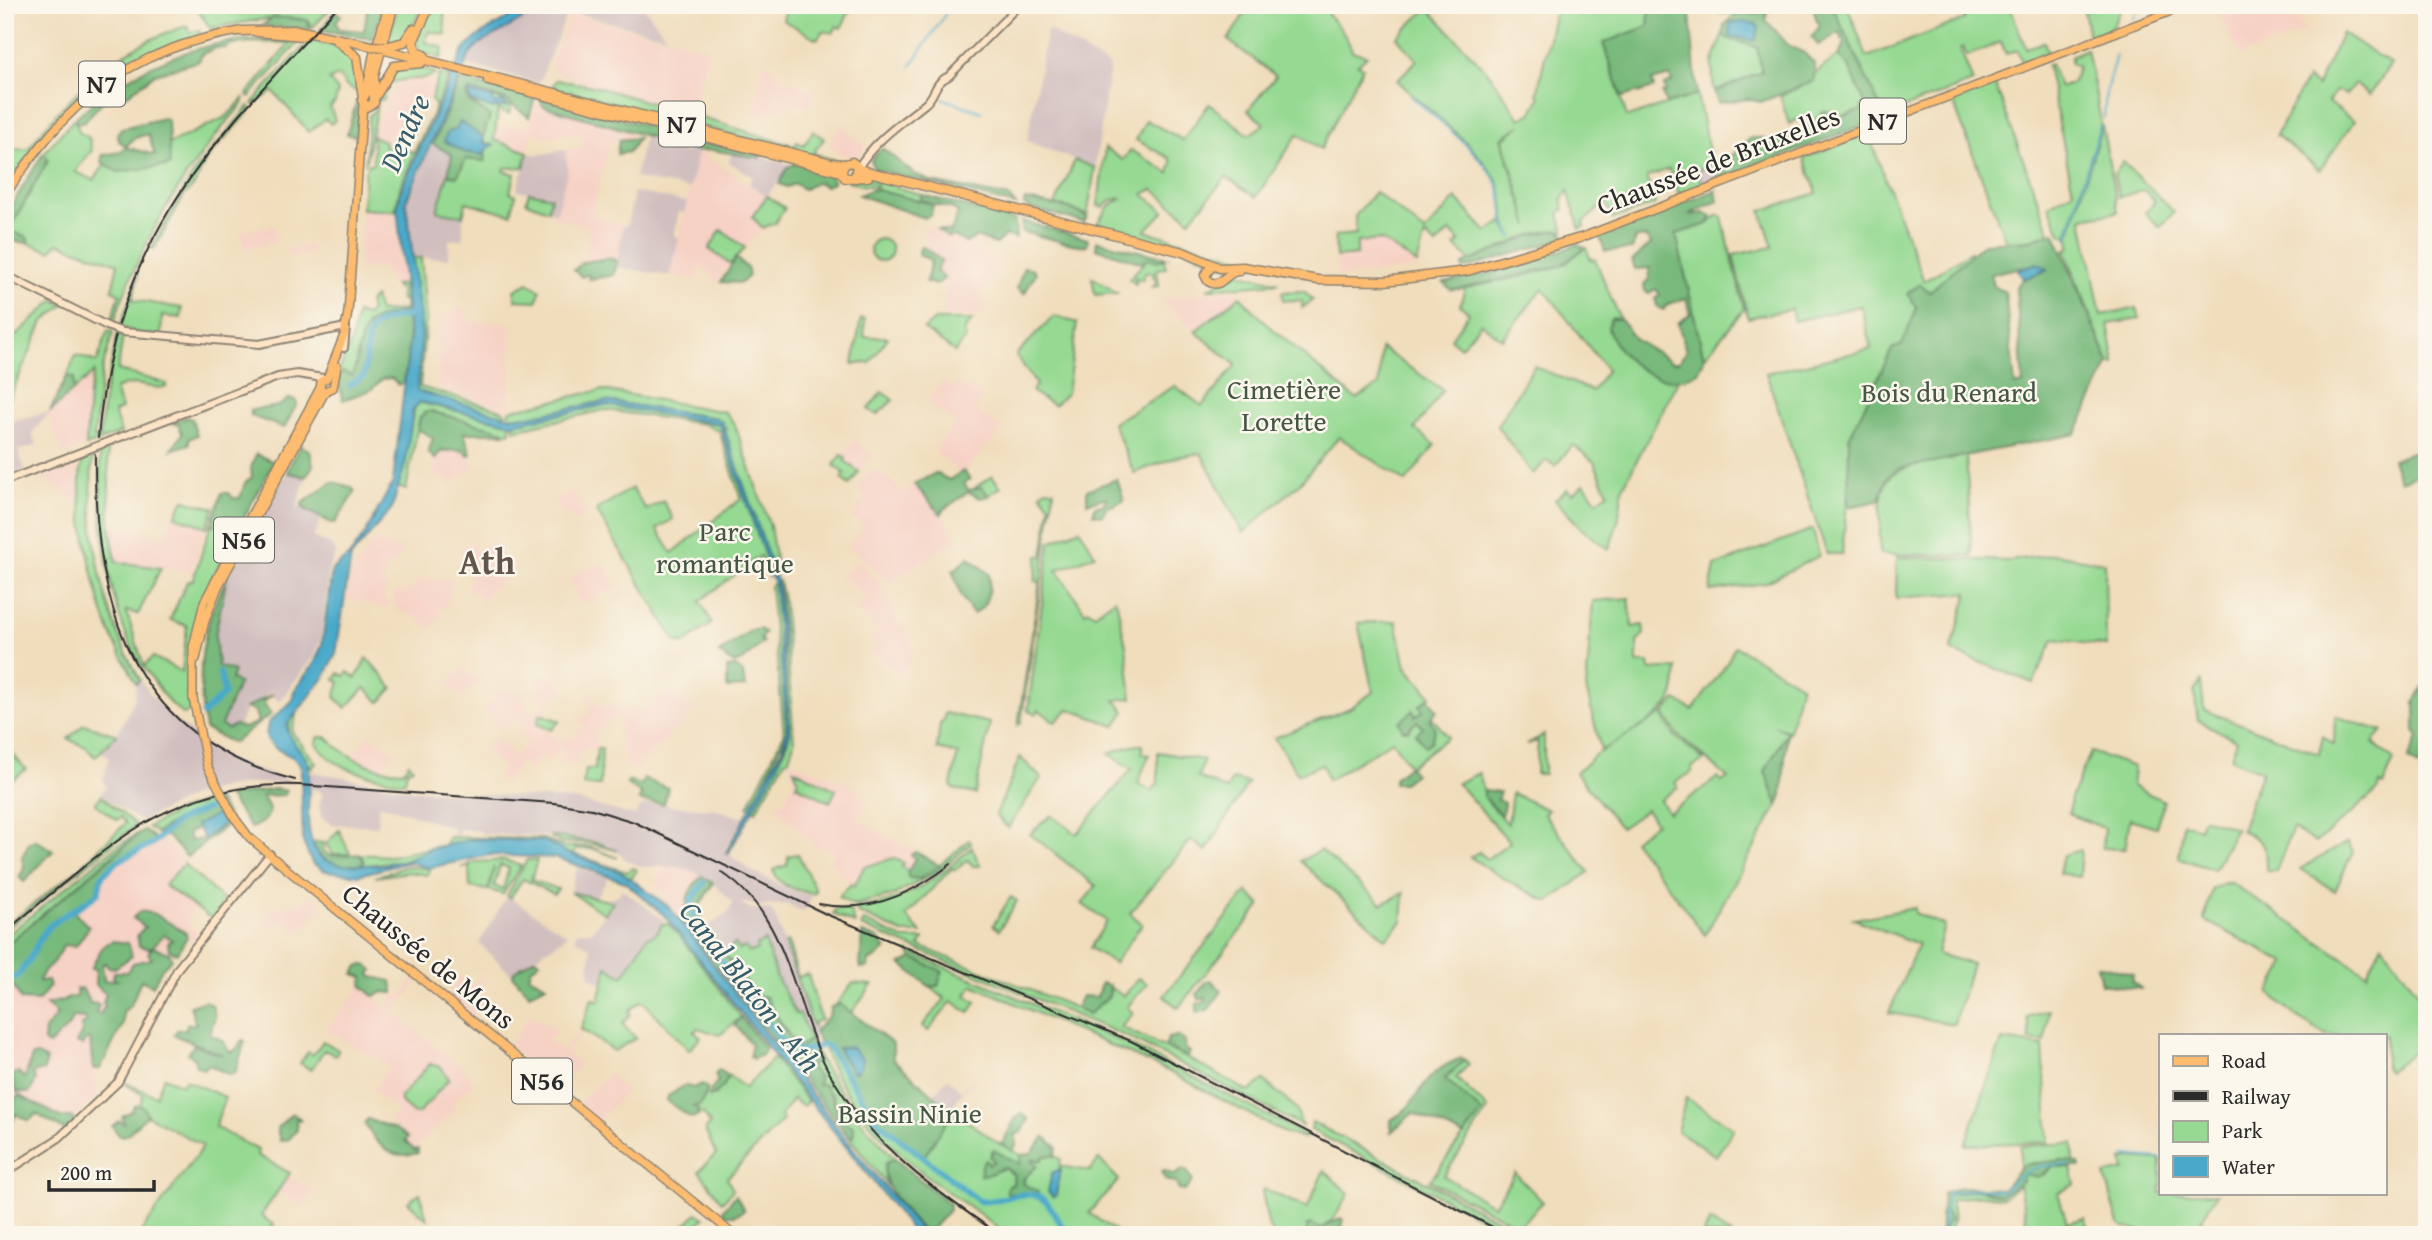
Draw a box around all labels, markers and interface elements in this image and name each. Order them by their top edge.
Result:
road number: N7 [79,61,125,106]
water label: Dendre [367,87,441,179]
street label: Chaussée de Bruxelles [1590,94,1845,225]
road number: N7 [1860,98,1906,144]
road number: N7 [659,102,705,146]
park label: Cimetière Lorette [1227,368,1341,441]
park label: Bois du Renard [1861,371,2037,412]
park label: Parc romantique [656,510,794,583]
road number: N56 [214,518,274,562]
district label: Ath [459,536,515,587]
street label: Chaussée de Mons [334,873,525,1038]
water label: Canal Blaton - Ath [669,891,832,1082]
legend [2159,1034,2386,1194]
text: Road [2222,1045,2267,1076]
road number: N56 [512,1058,572,1104]
text: Railway [2222,1081,2291,1112]
park label: Bassin Ninie [838,1092,982,1133]
text: Park [2222,1115,2263,1146]
scale bar [49,1149,154,1193]
text: Water [2222,1151,2275,1182]
text: 200 m [60,1157,112,1188]

